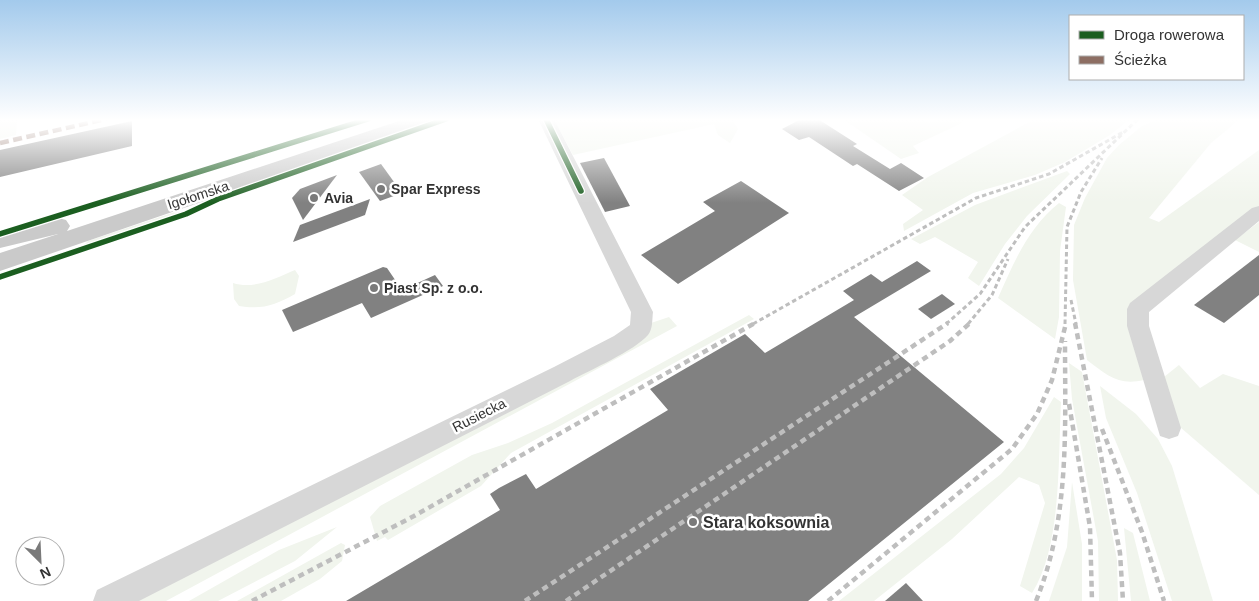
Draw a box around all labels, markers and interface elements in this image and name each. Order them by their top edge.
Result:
legend [1069,15,1244,80]
text: Droga rowerowa [1114,26,1225,43]
text: Ścieżka [1114,51,1167,68]
street label: Igołomska [165,177,231,212]
place label: Spar Express [391,181,481,197]
marker: Spar Express [375,183,387,195]
place label: Avia [324,190,353,206]
marker: Avia [308,192,320,204]
place label: Piast Sp. z o.o. [384,280,483,296]
marker: Piast Sp. z o.o. [368,282,380,294]
street label: Rusiecka [450,395,508,435]
place label: Stara koksownia [703,514,829,531]
marker: Stara koksownia [687,516,699,528]
north arrow [15,536,65,586]
text: N [37,564,53,582]

